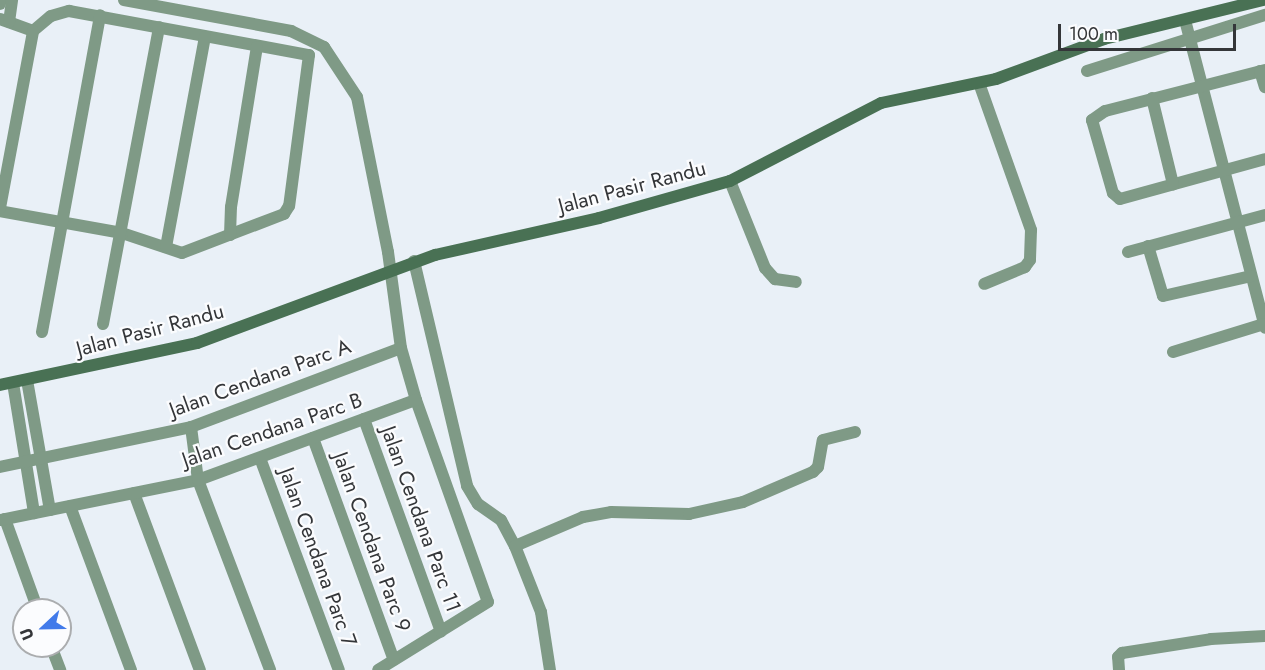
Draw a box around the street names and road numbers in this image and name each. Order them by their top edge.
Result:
street label: Jalan Pasir Randu [555,155,709,219]
street label: Jalan Pasir Randu [73,298,227,362]
street label: Jalan Cendana Parc A [166,333,354,423]
street label: Jalan Cendana Parc B [179,387,365,473]
street label: Jalan Cendana Parc 11 [376,422,466,616]
street label: Jalan Cendana Parc 9 [328,449,416,635]
street label: Jalan Cendana Parc 7 [274,464,362,650]

